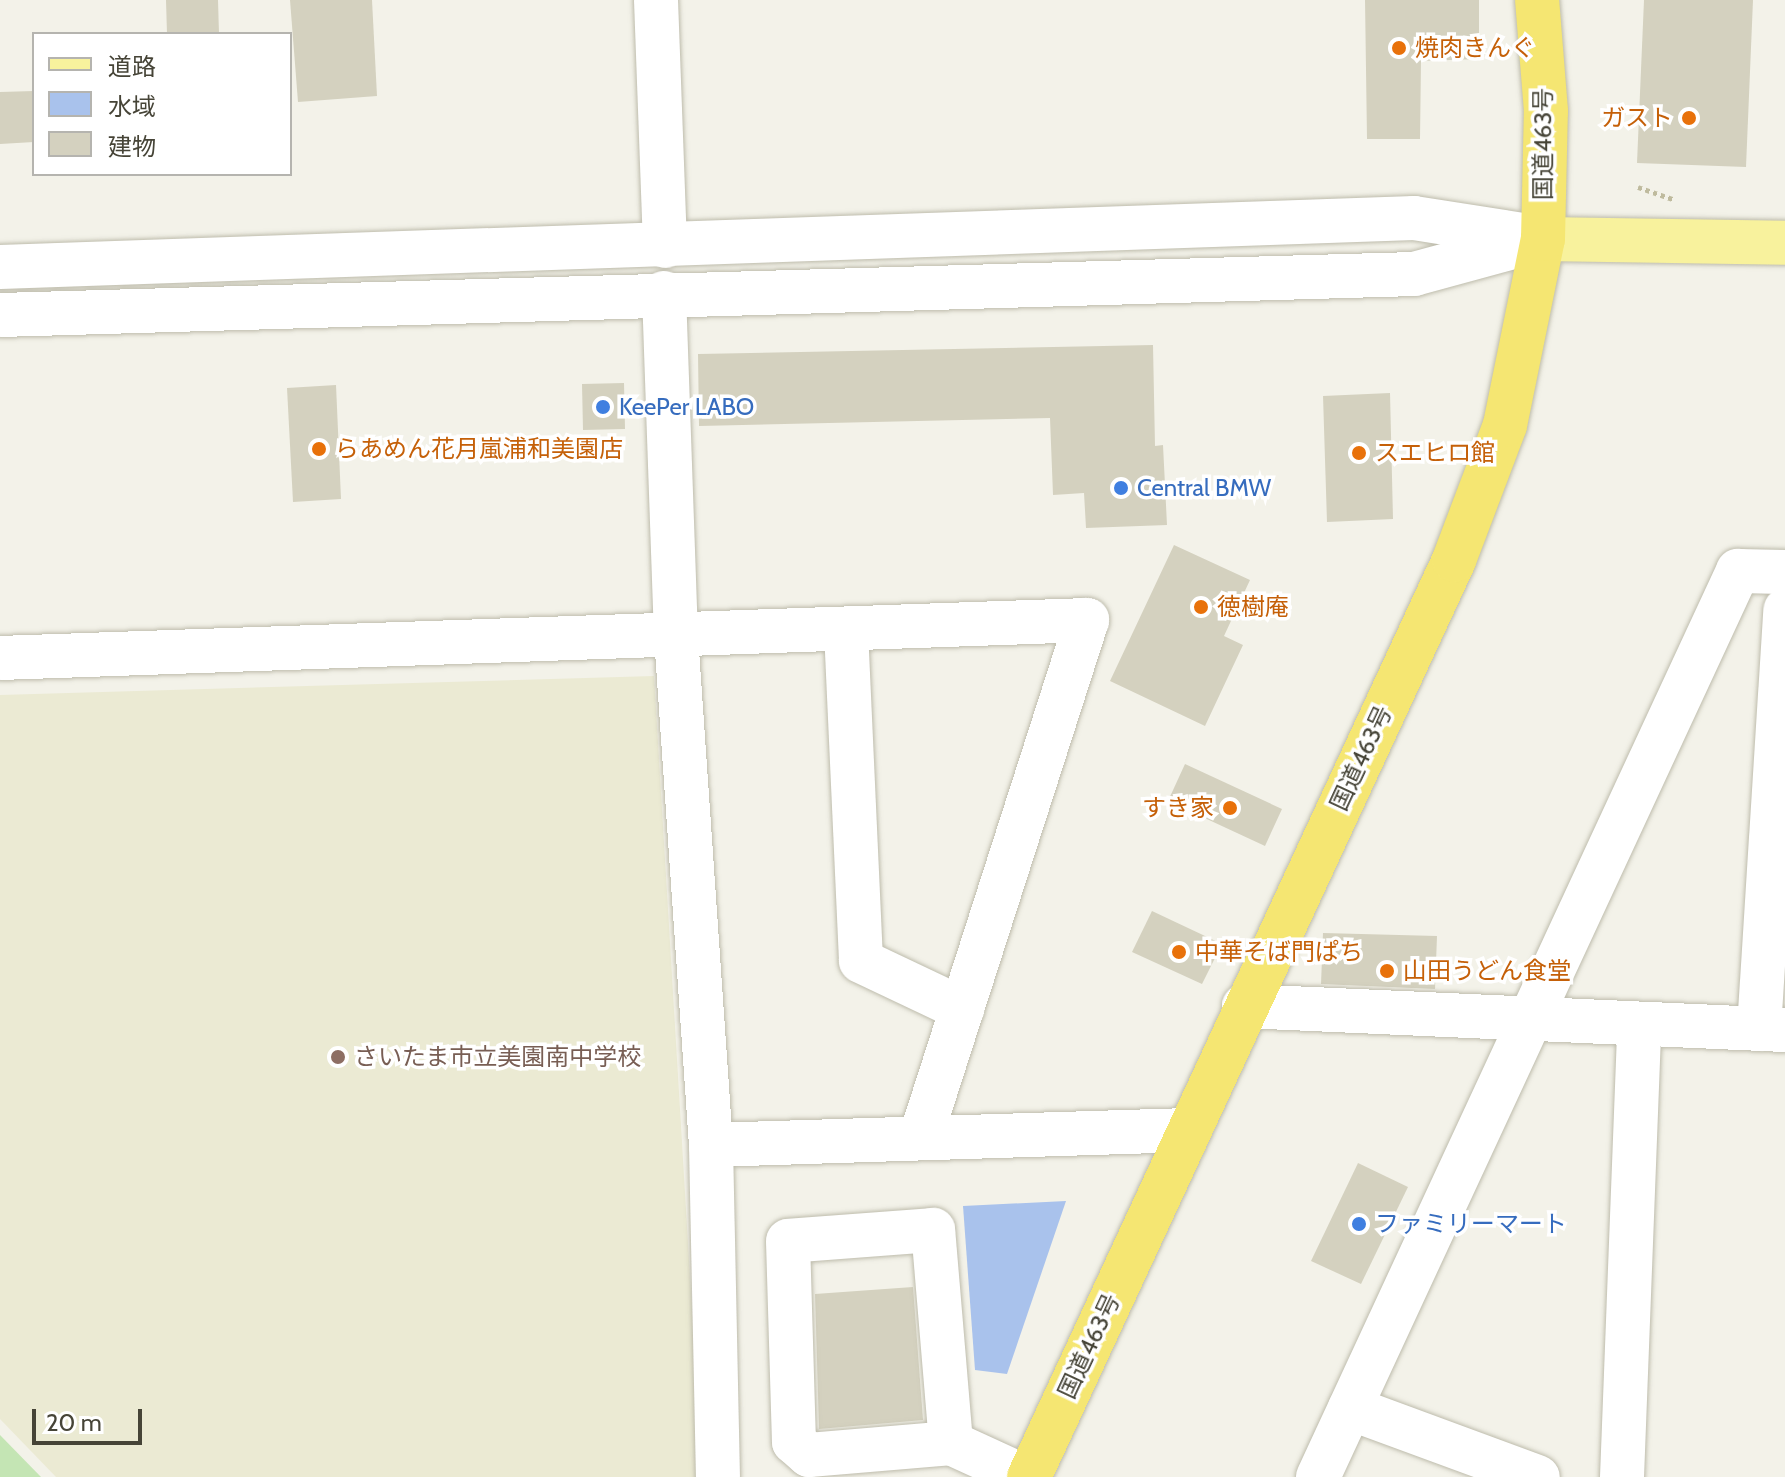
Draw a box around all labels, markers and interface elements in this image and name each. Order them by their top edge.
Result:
legend [32,32,292,176]
place label: 焼肉きんぐ [1415,34,1535,62]
marker: 焼肉きんぐ [1390,39,1408,57]
text: 道路 [108,52,156,81]
street label: 国道463号 [1529,88,1557,200]
text: 水域 [108,92,156,121]
place label: ガスト [1601,104,1673,132]
marker: ガスト [1680,109,1698,127]
text: 建物 [108,132,156,161]
place label: KeePer LABO [619,393,754,421]
marker: KeePer LABO [594,398,612,416]
place label: らあめん花月嵐浦和美園店 [335,435,623,463]
place label: スエヒロ館 [1375,439,1495,467]
marker: らあめん花月嵐浦和美園店 [310,440,328,458]
marker: スエヒロ館 [1350,444,1368,462]
place label: Central BMW [1137,474,1271,502]
marker: Central BMW [1112,479,1130,497]
place label: 徳樹庵 [1217,593,1289,621]
marker: 徳樹庵 [1192,598,1210,616]
street label: 国道463号 [1324,701,1398,815]
place label: すき家 [1142,794,1214,822]
marker: すき家 [1221,799,1239,817]
place label: 中華そば門ぱち [1195,938,1363,966]
marker: 中華そば門ぱち [1170,943,1188,961]
place label: 山田うどん食堂 [1403,957,1571,985]
marker: 山田うどん食堂 [1378,962,1396,980]
place label: さいたま市立美園南中学校 [354,1043,642,1071]
marker: さいたま市立美園南中学校 [329,1048,347,1066]
place label: ファミリーマート [1375,1210,1567,1238]
marker: ファミリーマート [1350,1215,1368,1233]
street label: 国道463号 [1052,1289,1126,1403]
scale bar [36,1393,146,1443]
text: 20 m [46,1408,102,1437]

